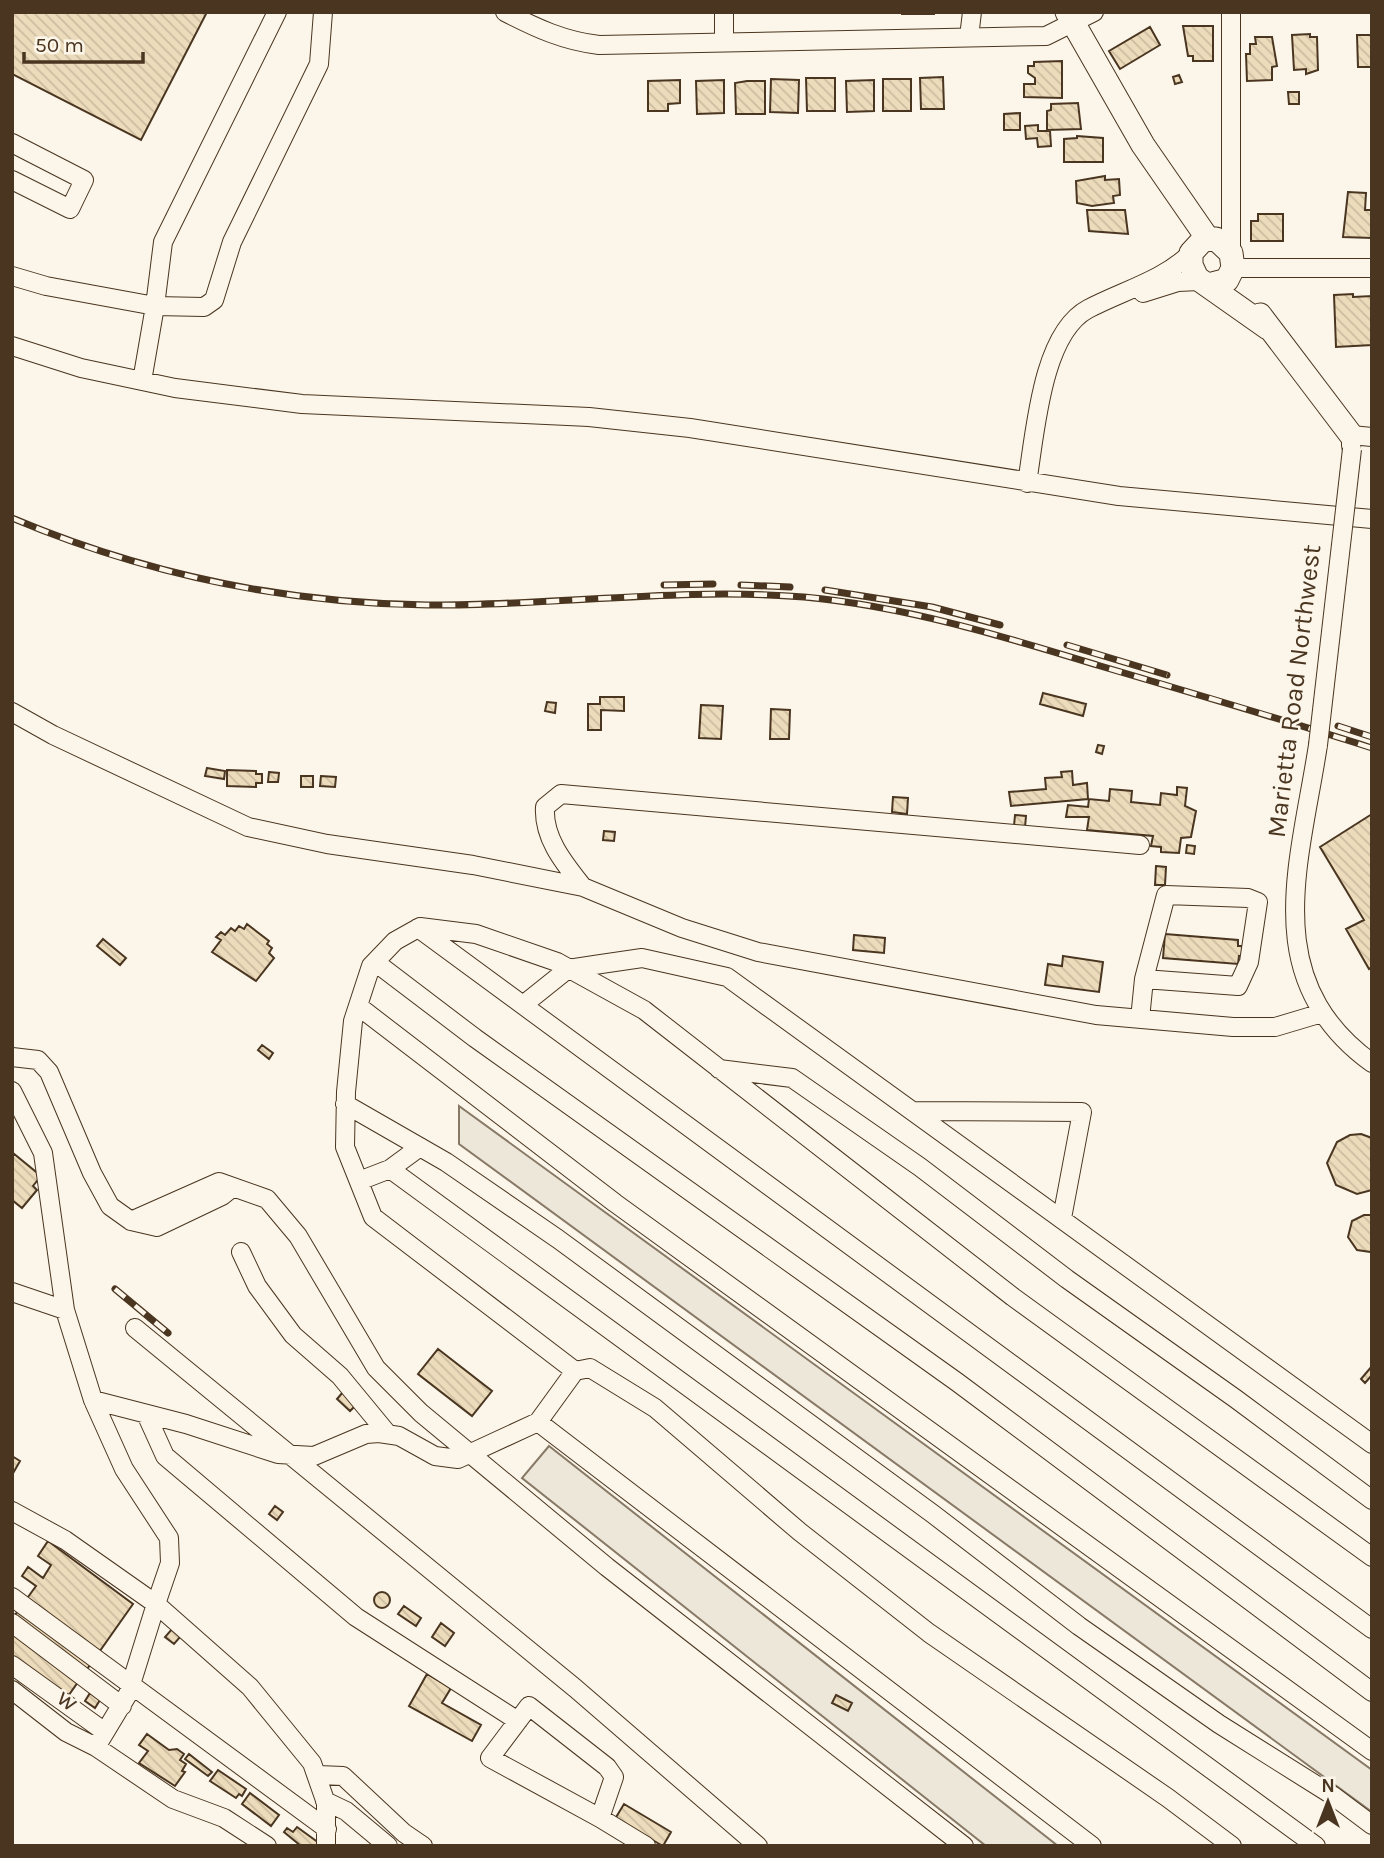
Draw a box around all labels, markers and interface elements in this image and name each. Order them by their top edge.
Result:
scale bar [24,21,144,65]
text: 50 m [35,33,84,57]
street label: Marietta Road Northwest [1261,542,1327,839]
street label: w [51,1682,85,1718]
north arrow [1293,1767,1363,1837]
text: N [1321,1775,1335,1797]

